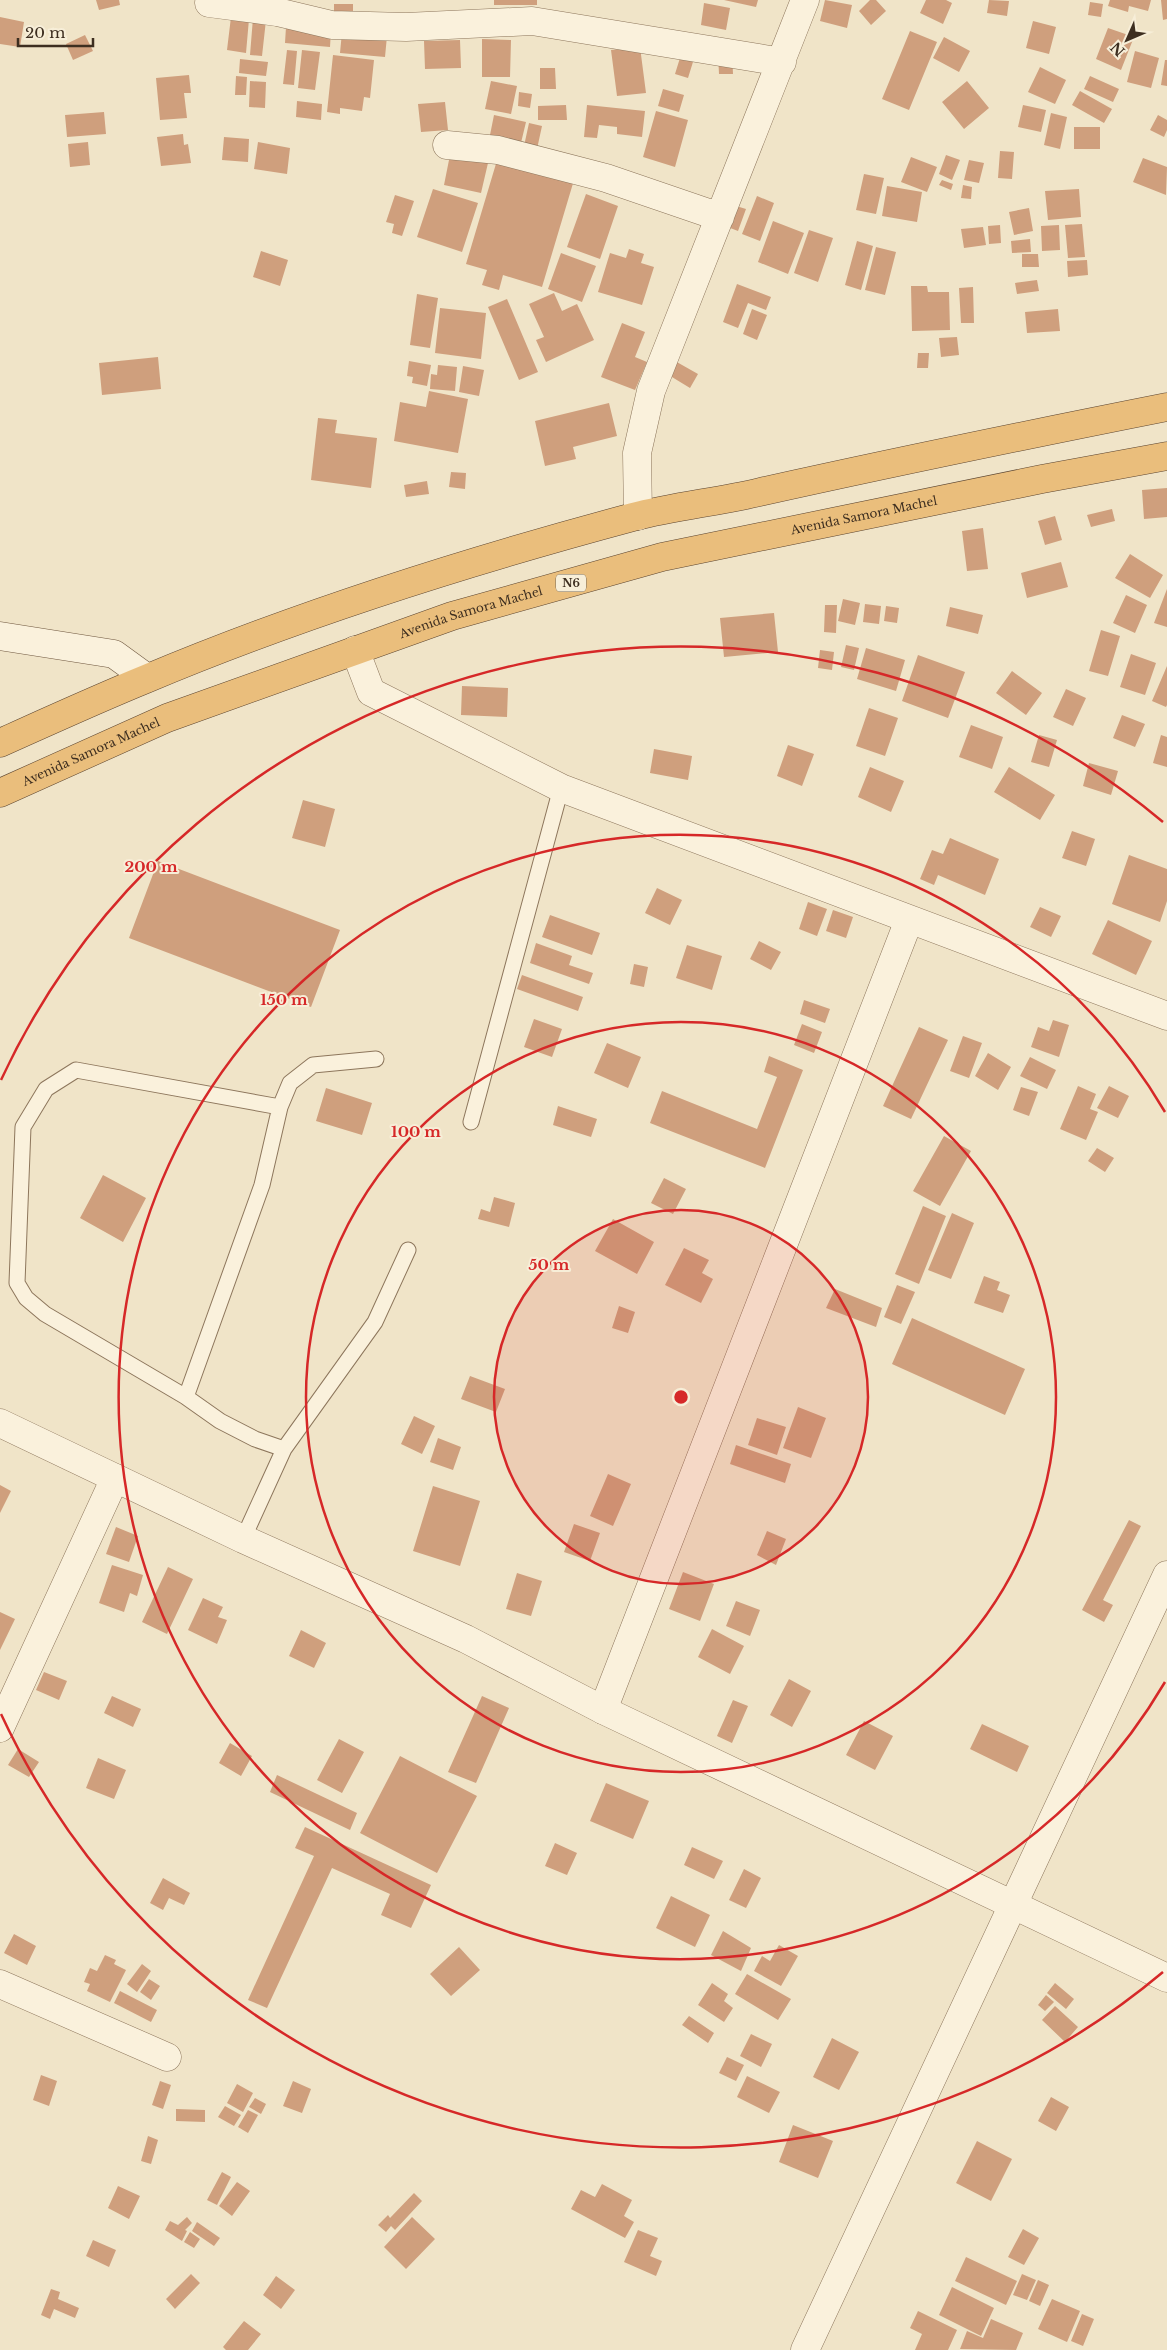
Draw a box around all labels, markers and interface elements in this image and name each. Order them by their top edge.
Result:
scale bar [18,15,92,47]
north arrow [1102,15,1152,65]
text: 20 m [25,23,65,42]
text: N [1107,38,1129,60]
street label: Avenida Samora Machel [788,493,938,538]
road number: N6 [556,574,586,592]
street label: Avenida Samora Machel [396,583,544,642]
street label: Avenida Samora Machel [19,714,162,789]
text: 200 m [125,857,178,876]
text: 150 m [260,990,308,1009]
text: 100 m [391,1122,441,1141]
text: 50 m [529,1255,570,1274]
centre of rings [672,1388,690,1406]

